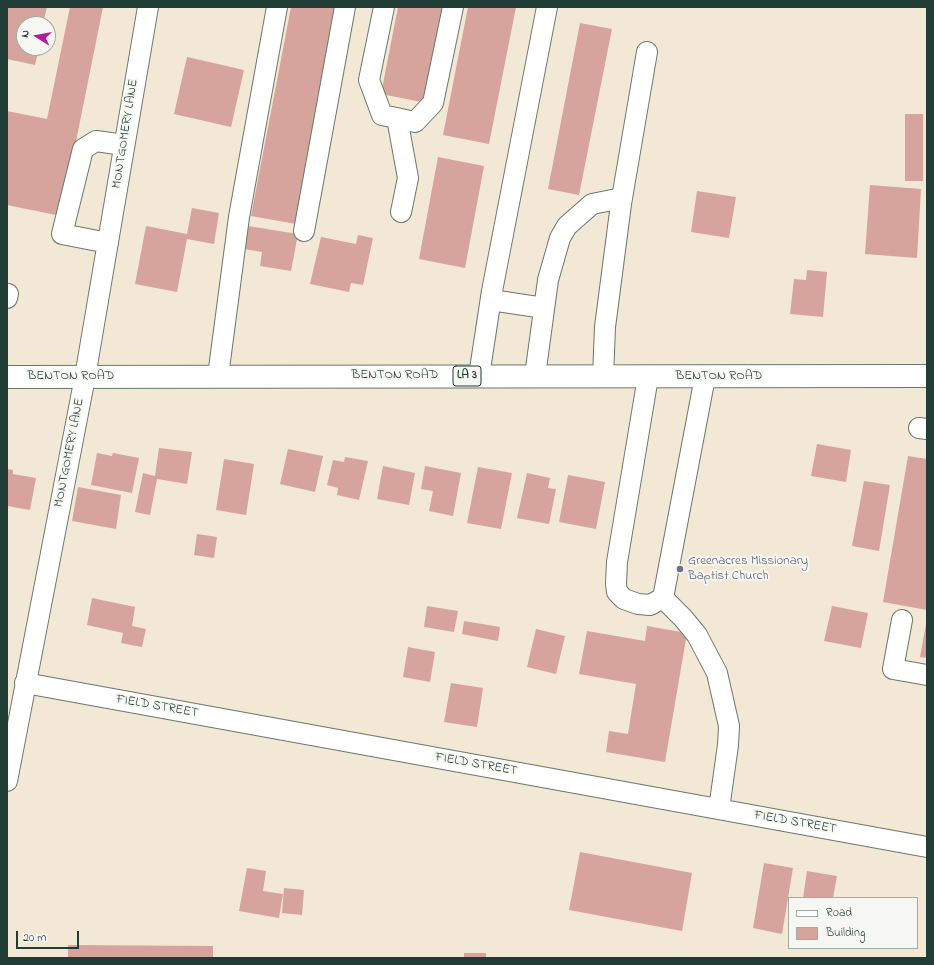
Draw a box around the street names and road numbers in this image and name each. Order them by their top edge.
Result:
street label: MONTGOMERY LANE [110,78,142,190]
road number: LA 3 [453,366,481,386]
street label: BENTON ROAD [352,368,438,384]
street label: BENTON ROAD [28,369,114,385]
street label: BENTON ROAD [676,369,762,385]
street label: MONTGOMERY LANE [52,397,88,509]
street label: FIELD STREET [115,692,199,722]
street label: FIELD STREET [434,750,518,780]
street label: FIELD STREET [753,808,837,838]

